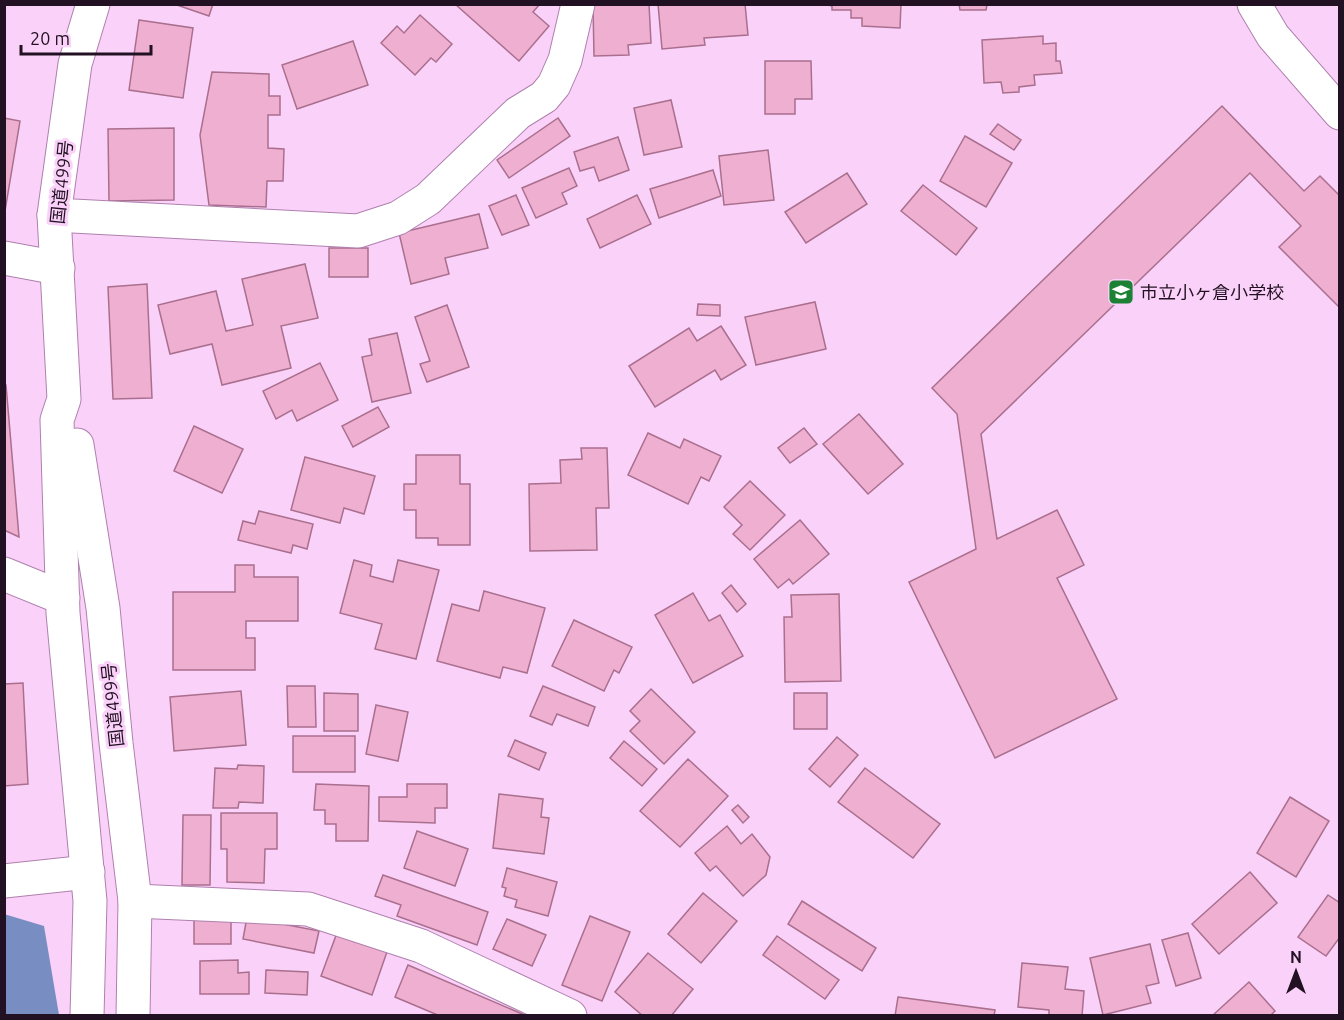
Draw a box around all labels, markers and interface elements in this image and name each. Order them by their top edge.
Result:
scale bar [21,18,152,56]
text: 20 m [30,28,70,48]
street label: 国道499号 [47,139,75,225]
school or university icon: 市立小ヶ倉小学校 [1106,277,1136,307]
place label: 市立小ヶ倉小学校 [1140,282,1284,302]
street label: 国道499号 [98,662,126,748]
north arrow [1266,942,1326,1002]
text: N [1290,948,1302,966]

